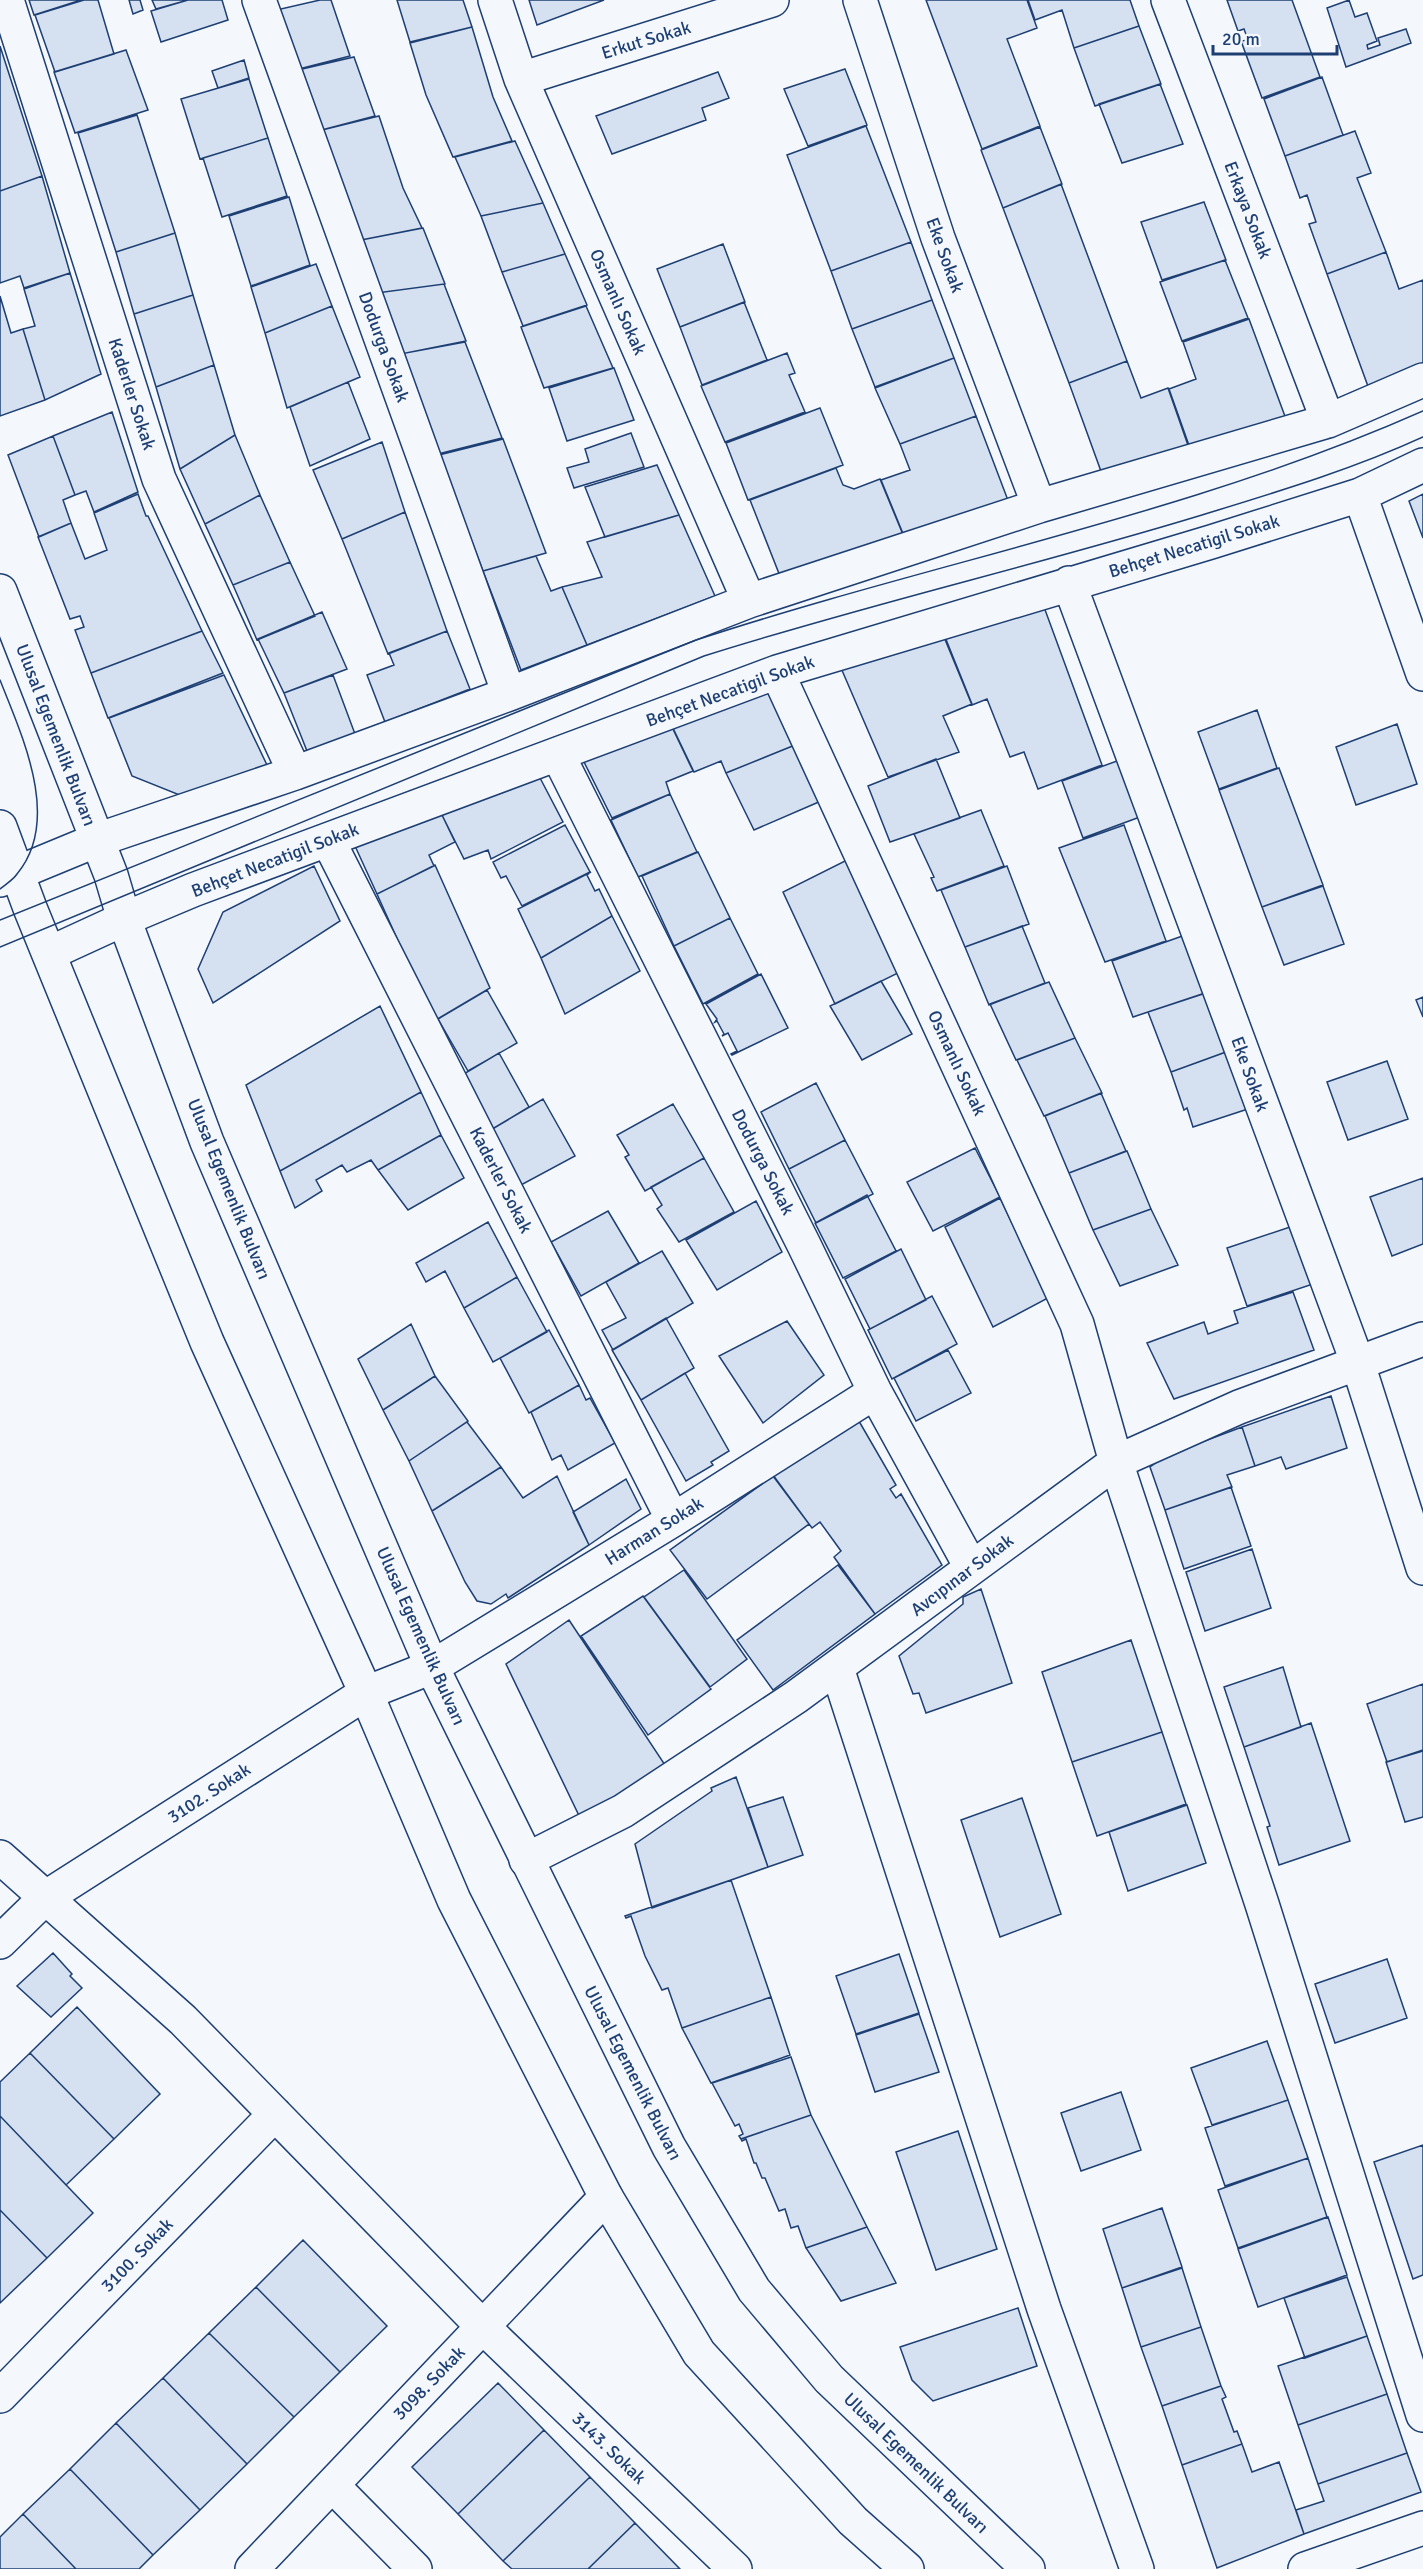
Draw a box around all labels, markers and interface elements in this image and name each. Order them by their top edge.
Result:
street label: Erkut Sokak [599,16,693,64]
scale bar [1213,18,1338,56]
text: 20 m [1222,28,1260,50]
street label: Erkaya Sokak [1219,158,1277,262]
street label: Eke Sokak [921,214,969,296]
street label: Osmanlı Sokak [585,246,651,358]
street label: Dodurga Sokak [354,289,414,405]
street label: Kaderler Sokak [104,335,160,453]
street label: Behçet Necatigil Sokak [1106,510,1282,582]
street label: Ulusal Egemenlik Bulvarı [11,641,101,829]
street label: Behçet Necatigil Sokak [643,650,817,732]
street label: Behçet Necatigil Sokak [188,818,362,902]
street label: Osmanlı Sokak [923,1007,991,1119]
street label: Eke Sokak [1226,1033,1274,1115]
street label: Ulusal Egemenlik Bulvarı [183,1095,275,1283]
street label: Dodurga Sokak [727,1105,799,1219]
street label: Kaderler Sokak [465,1123,537,1237]
street label: Harman Sokak [601,1492,707,1570]
street label: Avcıpınar Sokak [906,1529,1018,1621]
street label: Ulusal Egemenlik Bulvarı [372,1543,470,1729]
street label: 3102. Sokak [164,1758,254,1828]
street label: Ulusal Egemenlik Bulvarı [579,1982,687,2164]
street label: 3100. Sokak [96,2214,178,2296]
street label: 3098. Sokak [388,2342,470,2424]
street label: Ulusal Egemenlik Bulvarı [839,2388,993,2538]
street label: 3143. Sokak [568,2407,650,2489]

